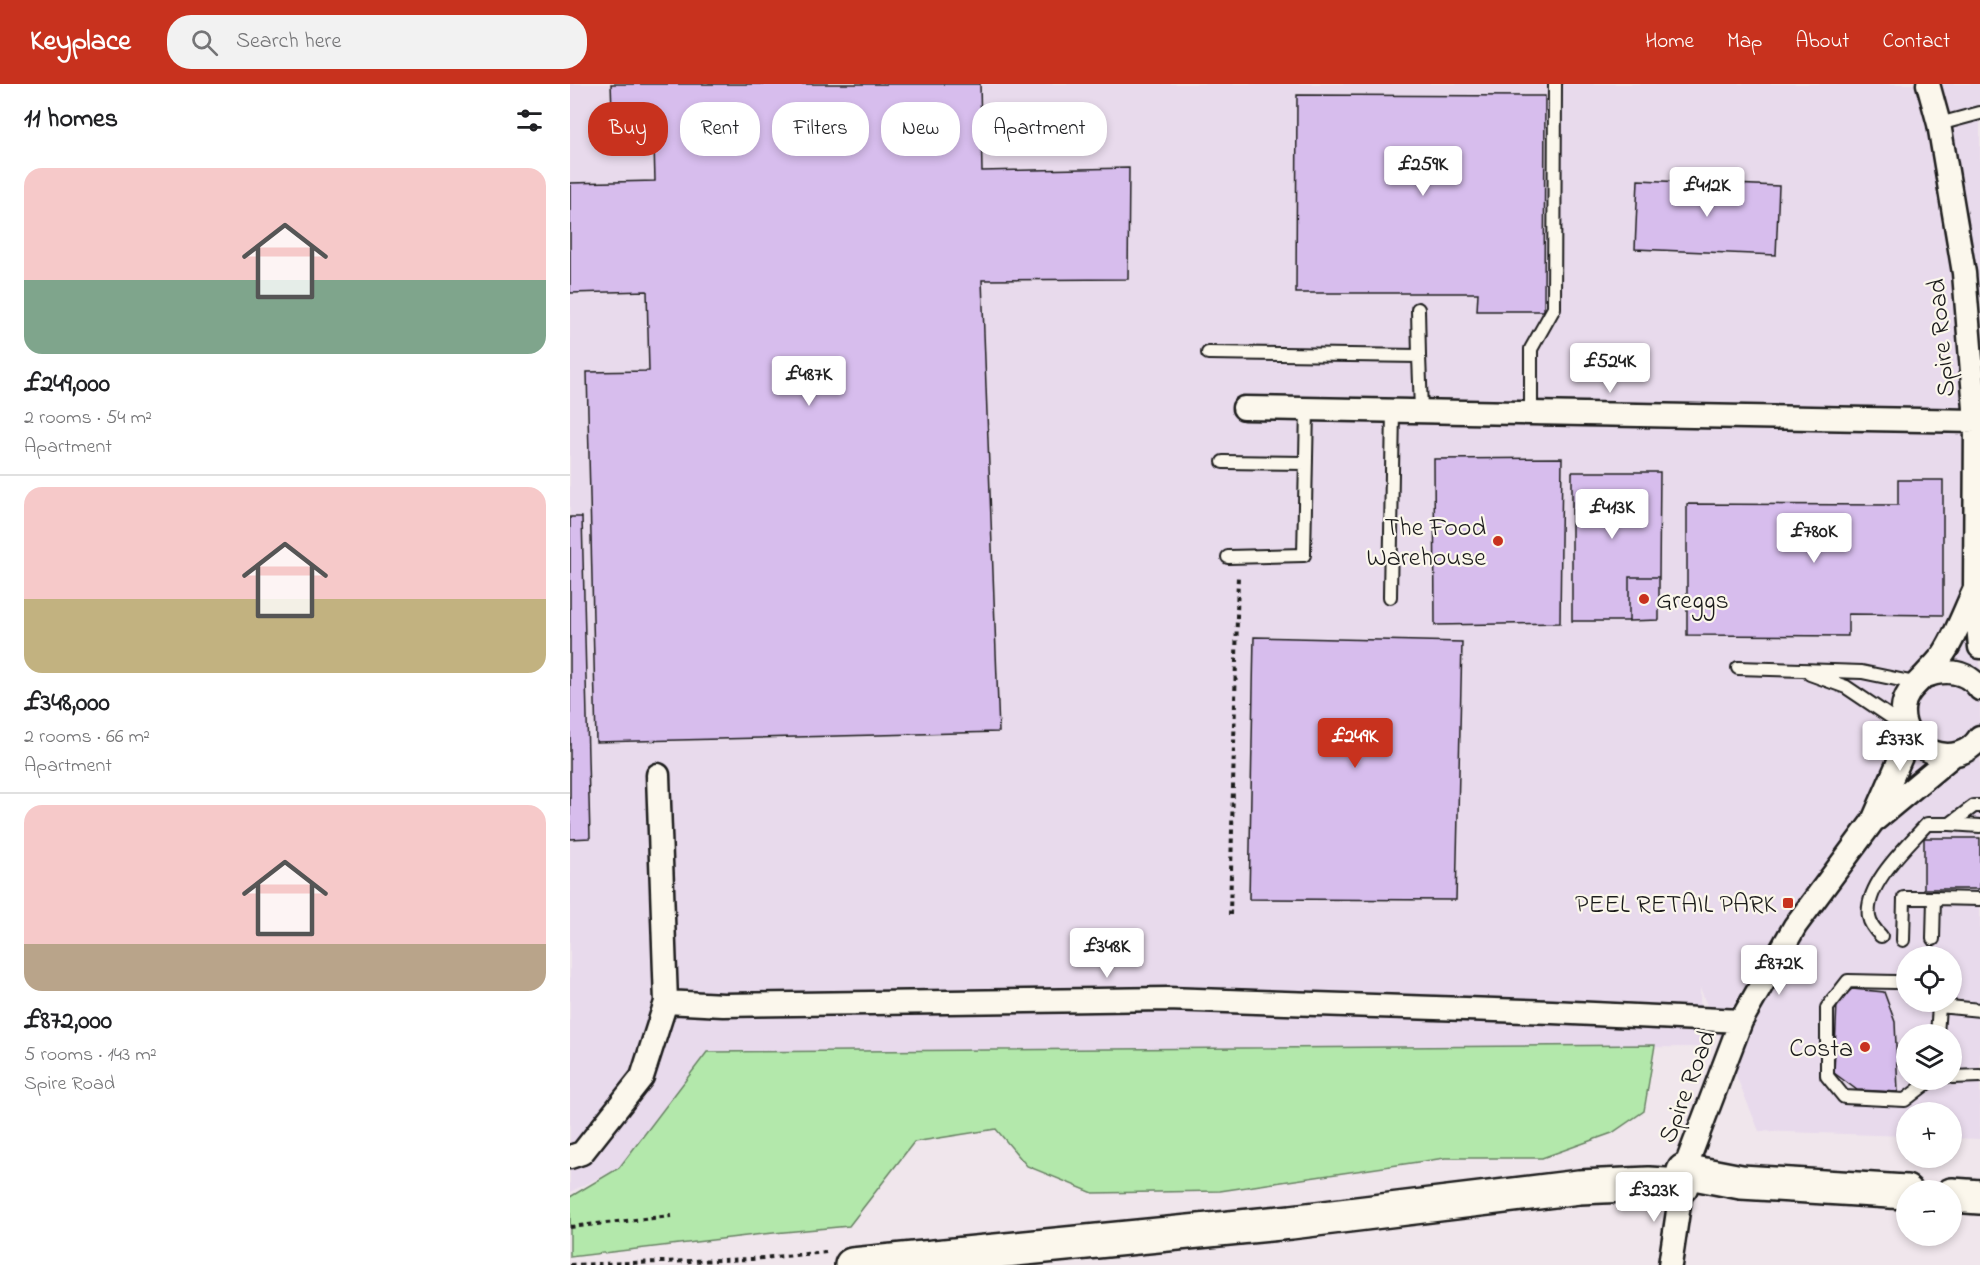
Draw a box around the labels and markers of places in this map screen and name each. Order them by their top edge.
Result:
pin: £259K [1381,146,1465,197]
pin: £412K [1665,167,1749,218]
pin: £524K [1568,343,1652,394]
pin: £487K [767,356,851,407]
pin: £413K [1570,489,1654,540]
place label: The Food Warehouse [1367,510,1486,578]
pin: £780K [1772,513,1856,564]
marker: The Food Warehouse [1491,534,1505,548]
place label: Greggs [1656,583,1729,621]
marker: Greggs [1637,592,1651,606]
pin: £249K [1313,718,1397,769]
pin: £373K [1858,721,1942,772]
place label: PEEL RETAIL PARK [1575,887,1776,925]
marker: PEEL RETAIL PARK [1781,896,1795,910]
pin: £348K [1065,928,1149,979]
pin: £872K [1737,945,1821,996]
place label: Costa [1789,1031,1853,1069]
marker: Costa [1858,1040,1872,1054]
pin: £323K [1612,1172,1696,1223]

